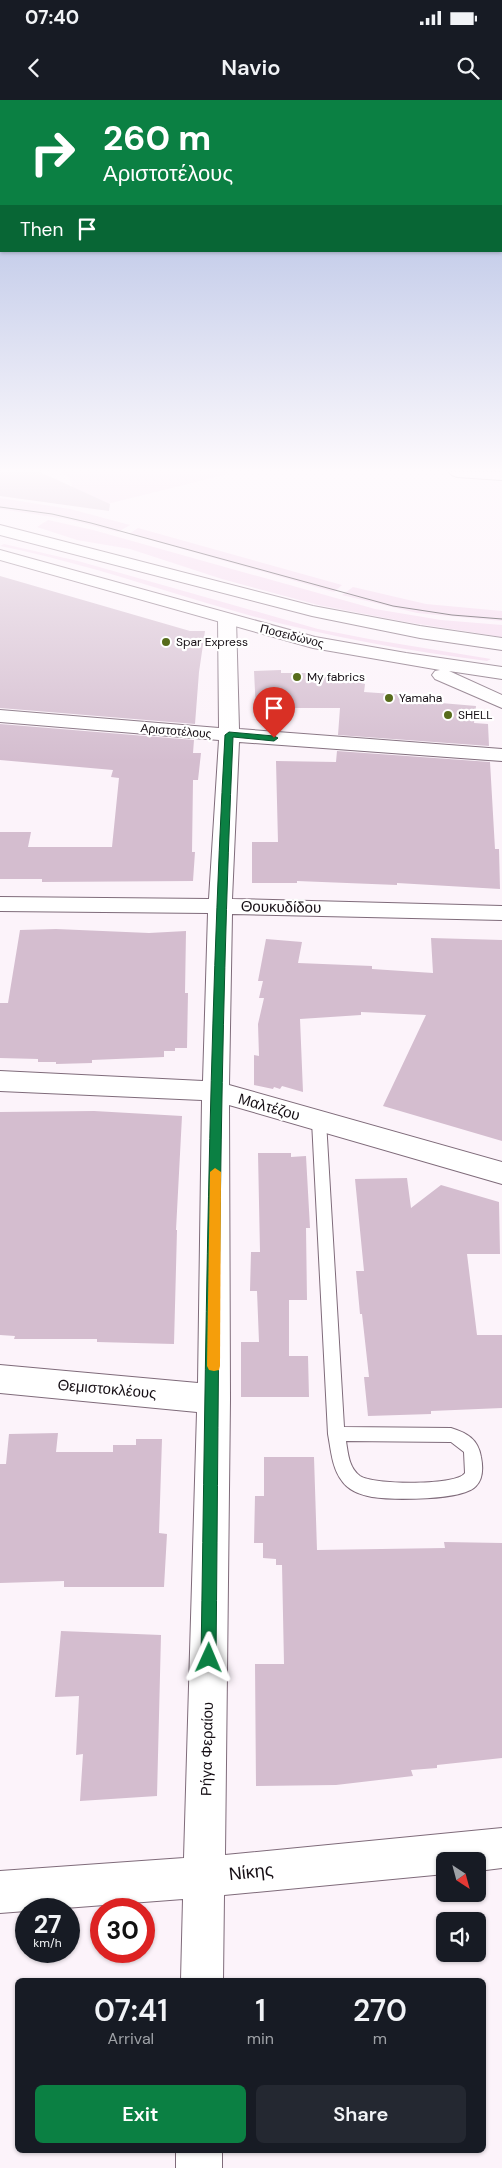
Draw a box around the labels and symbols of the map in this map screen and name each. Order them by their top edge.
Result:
street label: Ποσειδώνος [258,620,326,652]
place label: Spar Express [176,634,248,650]
marker: Spar Express [160,636,172,648]
place label: My fabrics [307,669,365,685]
marker: My fabrics [291,671,303,683]
pin [253,687,295,738]
place label: Yamaha [399,690,442,706]
marker: Yamaha [383,692,395,704]
place label: SHELL [458,707,493,723]
marker: SHELL [442,709,454,721]
street label: Αριστοτέλους [140,720,212,742]
street label: Θουκυδίδου [241,896,321,918]
street label: Μαλτέζου [236,1089,302,1125]
street label: Θεμιστοκλέους [57,1375,157,1403]
position arrow [182,1631,234,1683]
street label: Ρήγα Φεραίου [196,1702,218,1796]
north arrow [436,1852,486,1902]
street label: Νίκης [228,1858,275,1886]
speed limit sign: 30 [90,1898,155,1963]

